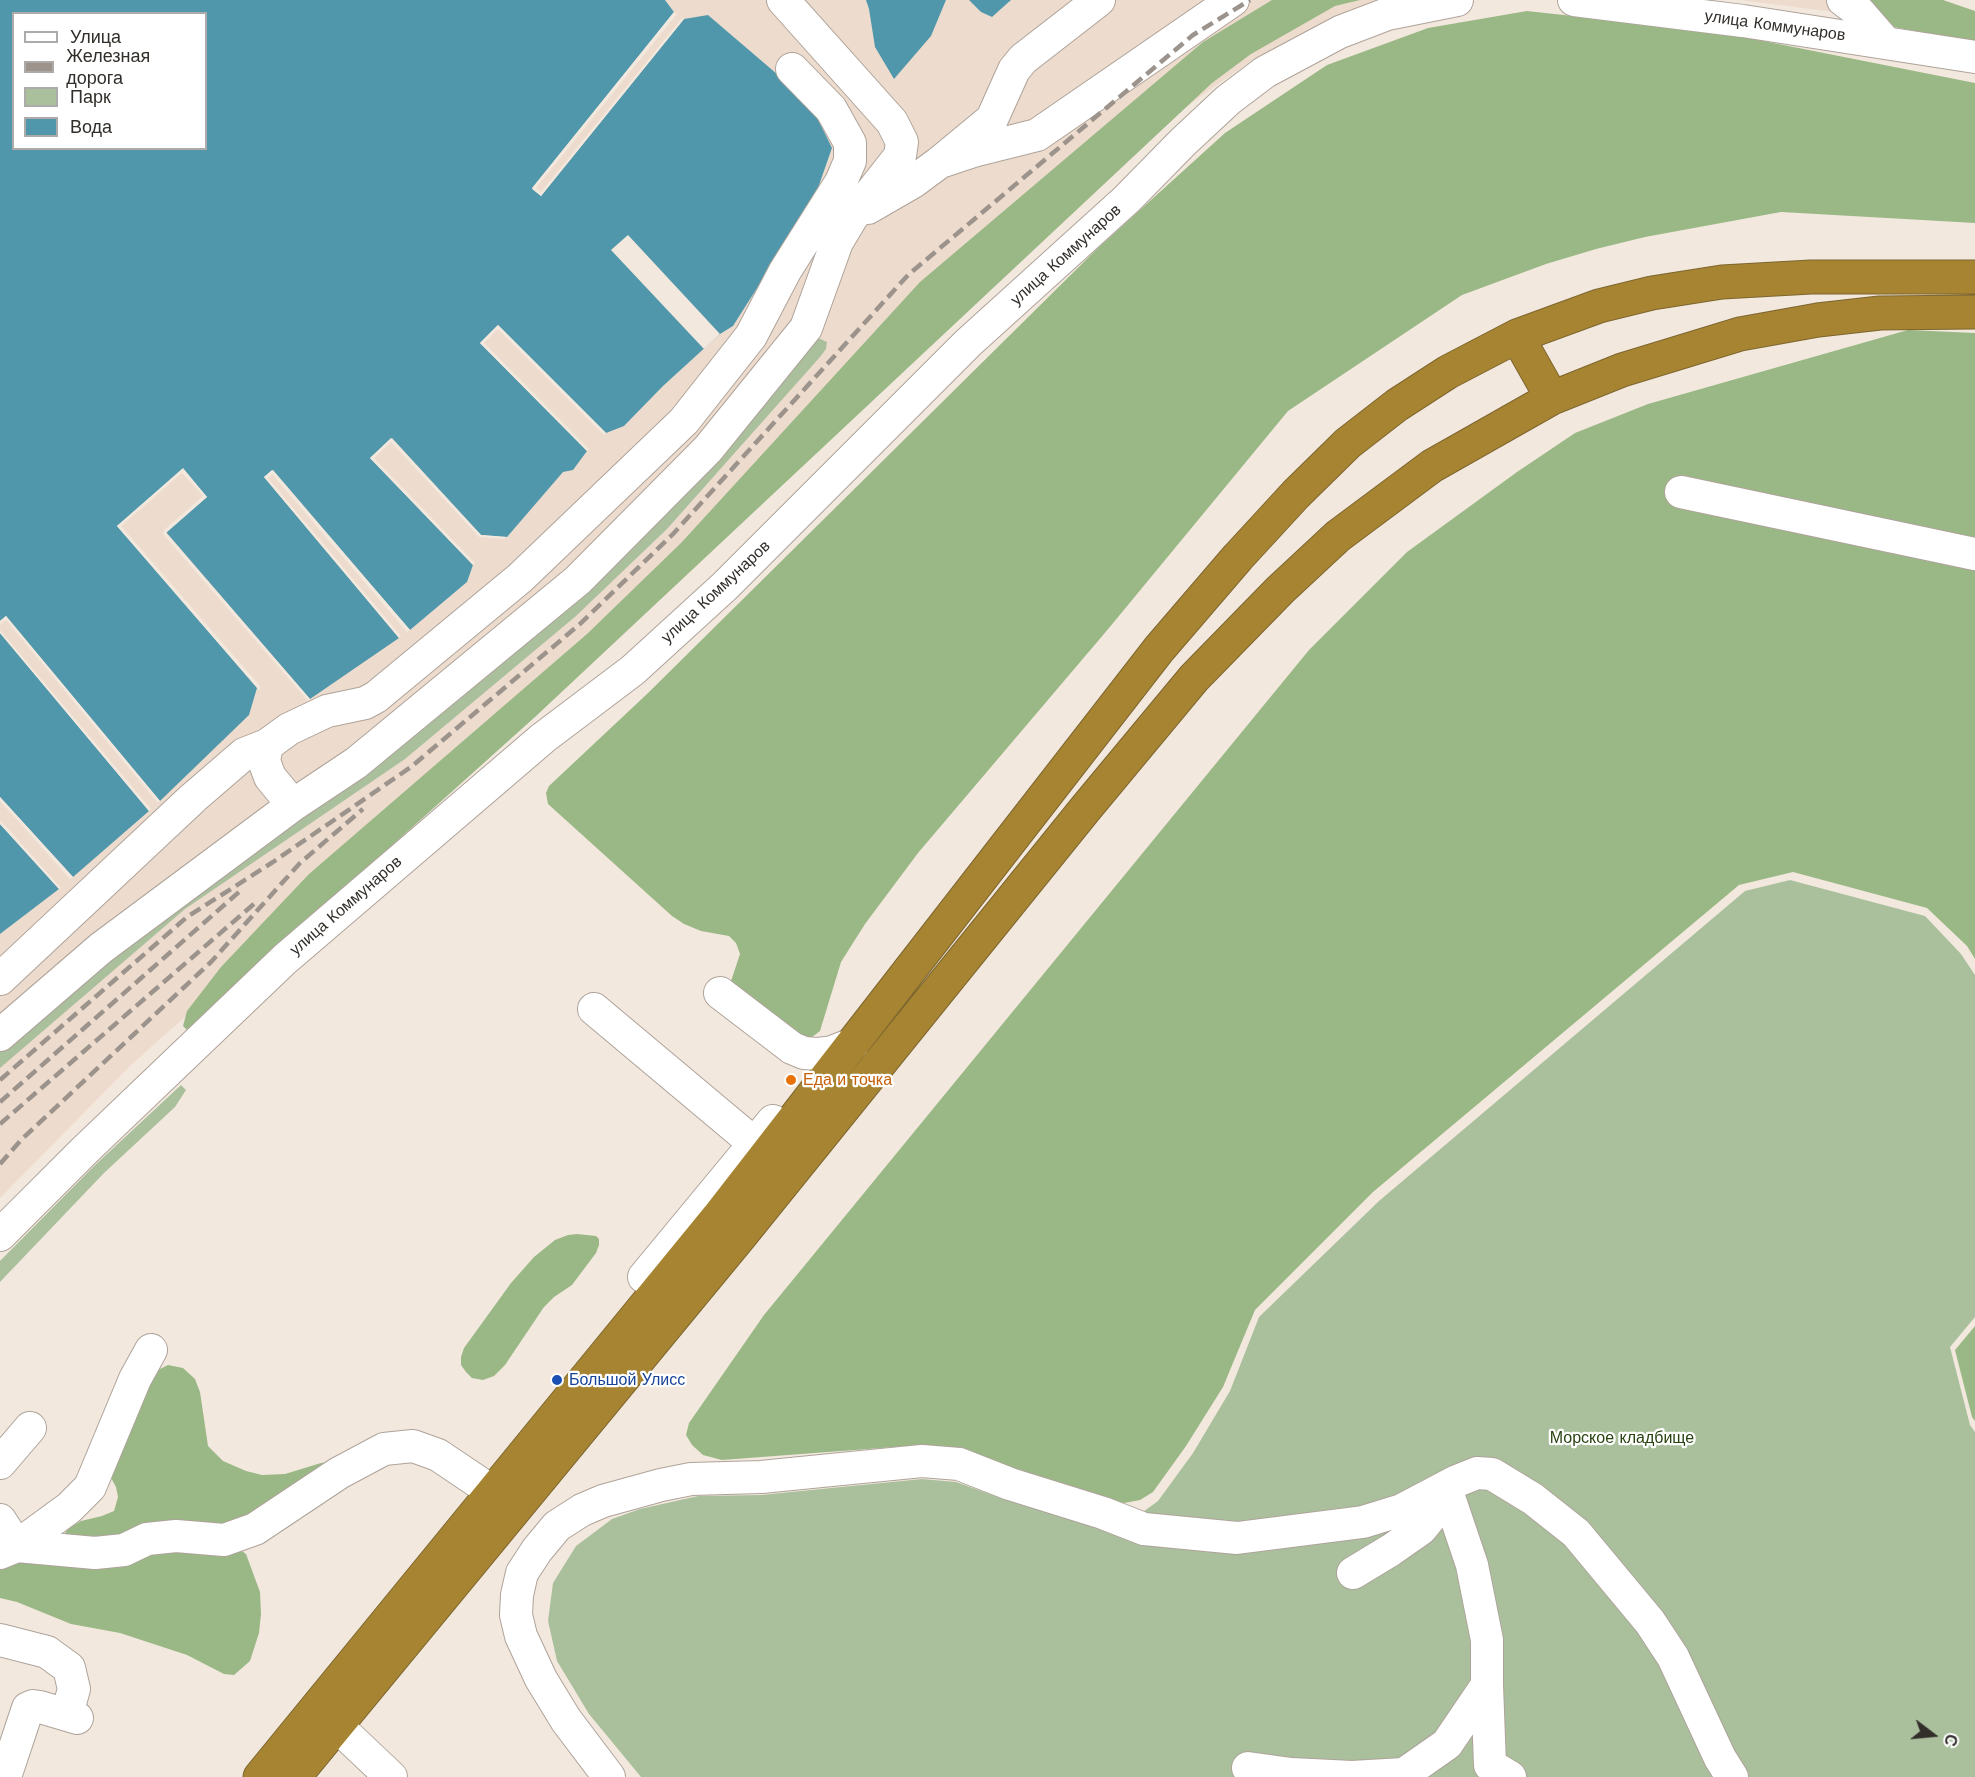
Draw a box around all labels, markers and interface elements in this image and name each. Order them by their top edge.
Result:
street label: улица Коммунаров [1703,7,1847,45]
legend [12,12,207,150]
text: Улица [70,26,121,47]
text: Железная дорога [66,45,150,88]
text: Парк [70,86,111,107]
text: Вода [70,116,112,137]
street label: улица Коммунаров [1007,200,1125,310]
street label: улица Коммунаров [658,537,774,647]
street label: улица Коммунаров [286,852,406,960]
place label: Еда и точка [803,1070,892,1090]
marker: Еда и точка [784,1073,798,1087]
place label: Большой Улисс [569,1370,685,1390]
marker: Большой Улисс [550,1373,564,1387]
park label: Морское кладбище [1550,1428,1694,1448]
north arrow [1903,1705,1963,1765]
text: С [1940,1732,1962,1748]

